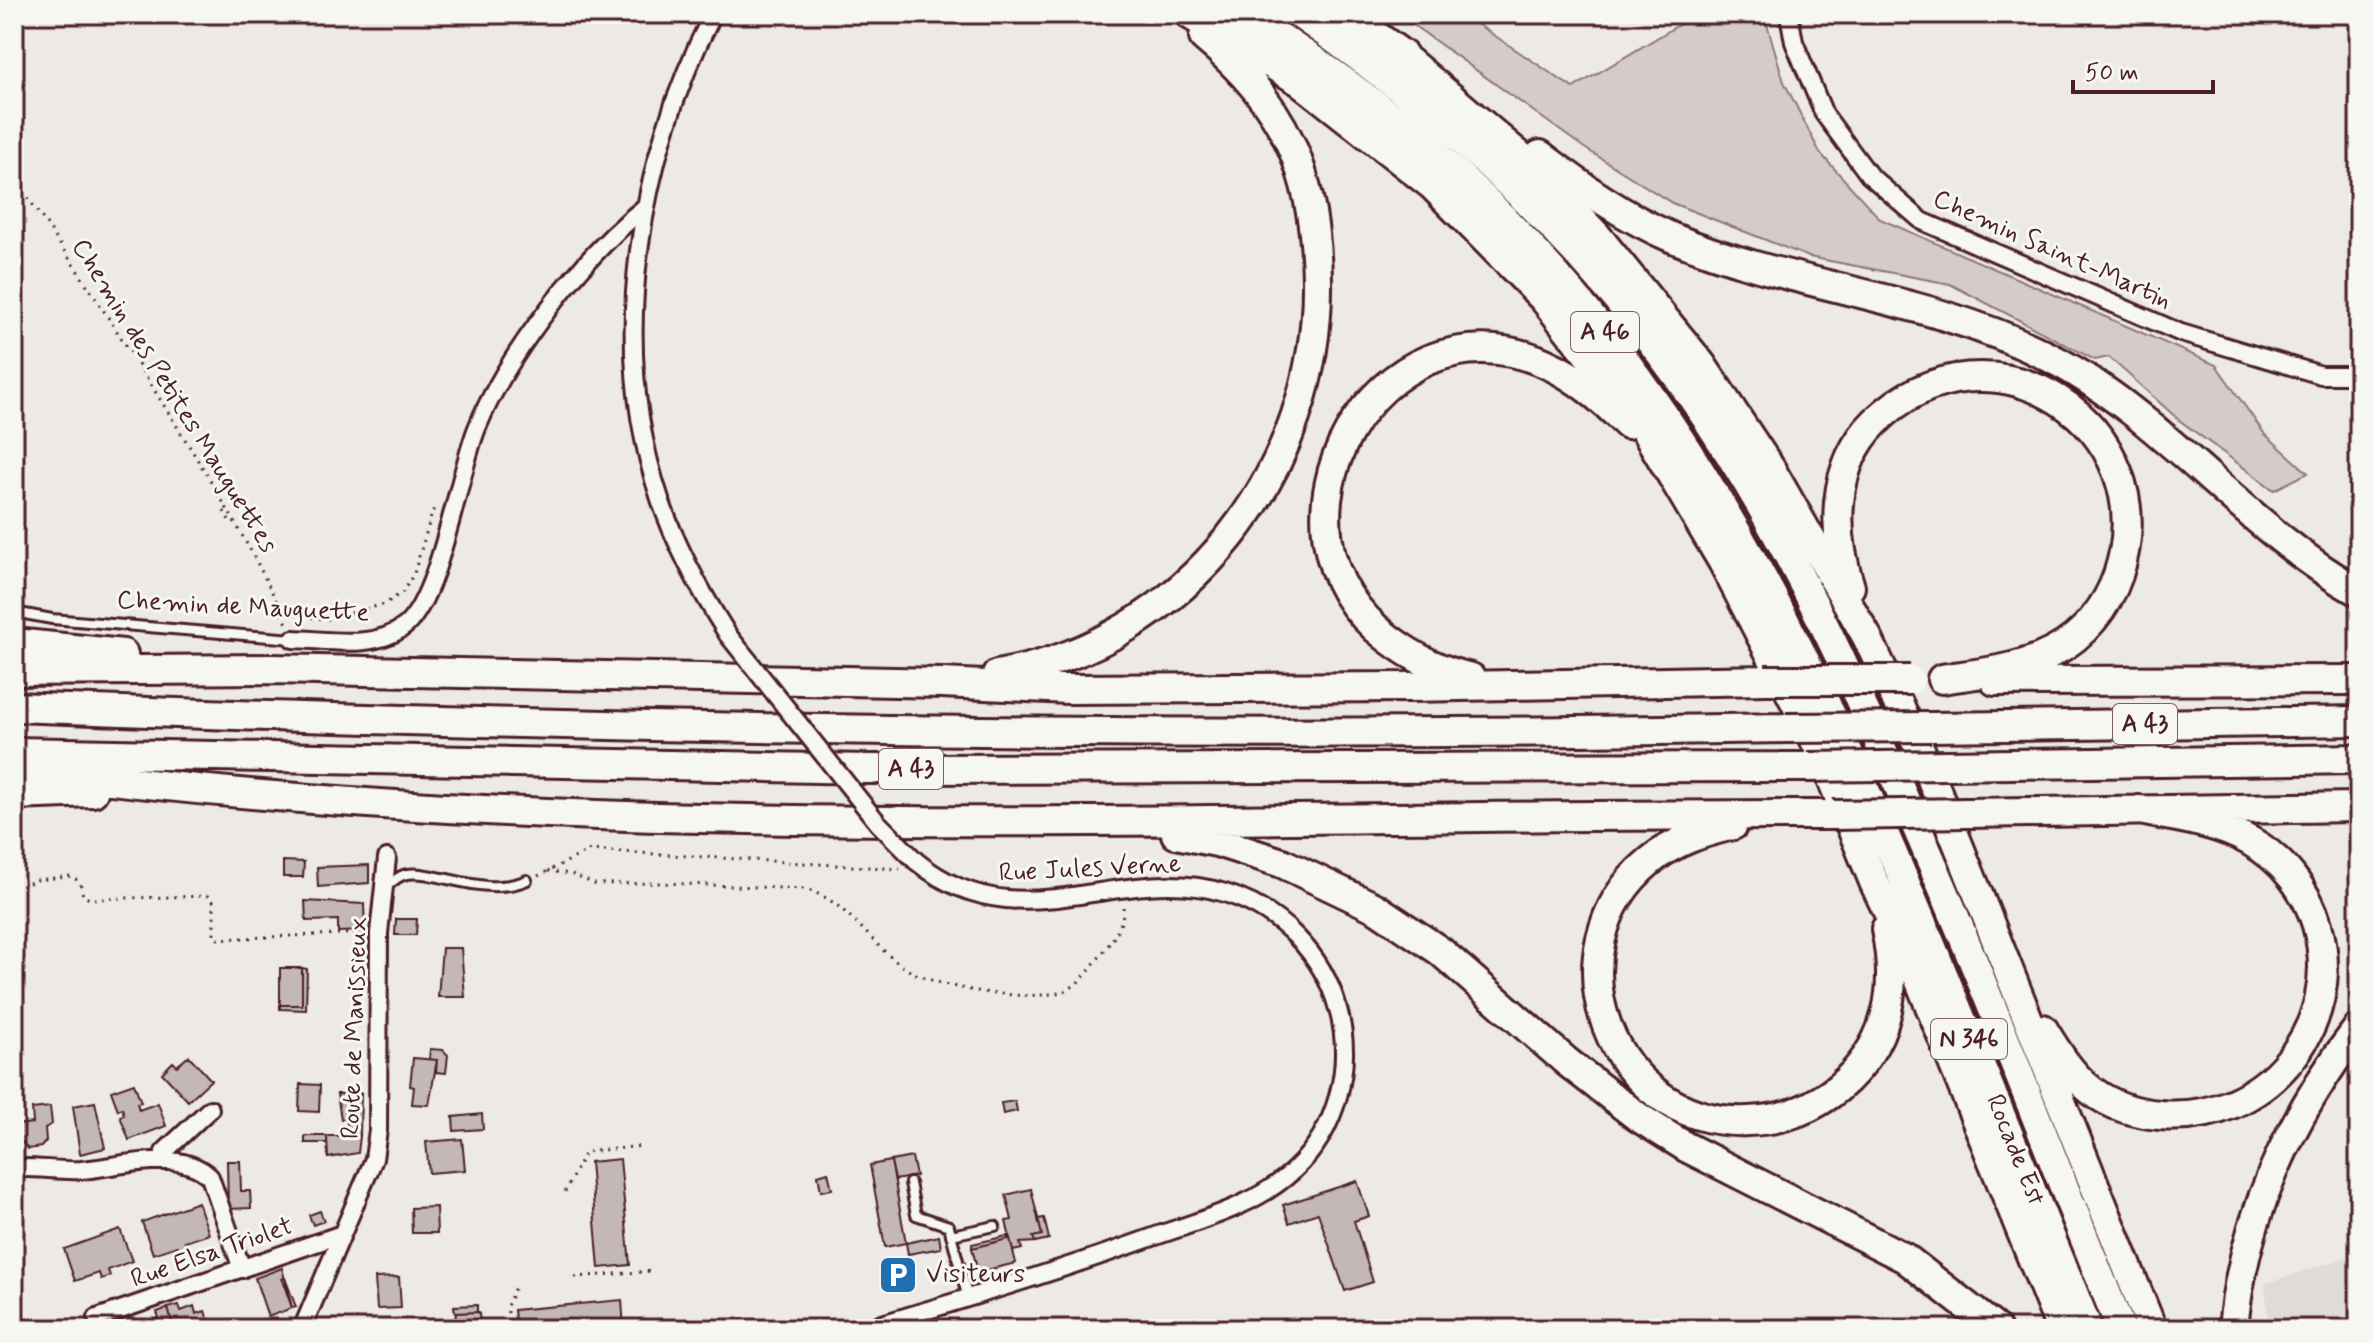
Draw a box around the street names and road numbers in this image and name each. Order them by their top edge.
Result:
street label: Chemin Saint-Martin [1927,182,2177,318]
street label: Chemin des Petites Mauguettes [63,233,285,559]
road number: A 46 [1571,312,1639,352]
street label: Chemin de Mauguette [116,583,370,631]
road number: A 43 [2113,704,2177,744]
road number: A 43 [879,749,943,789]
street label: Rue Jules Verne [998,847,1182,891]
street label: Route de Manissieux [334,916,376,1140]
road number: N 346 [1931,1019,2007,1059]
street label: Rocade Est [1977,1089,2053,1211]
street label: Rue Elsa Triolet [126,1209,298,1297]

